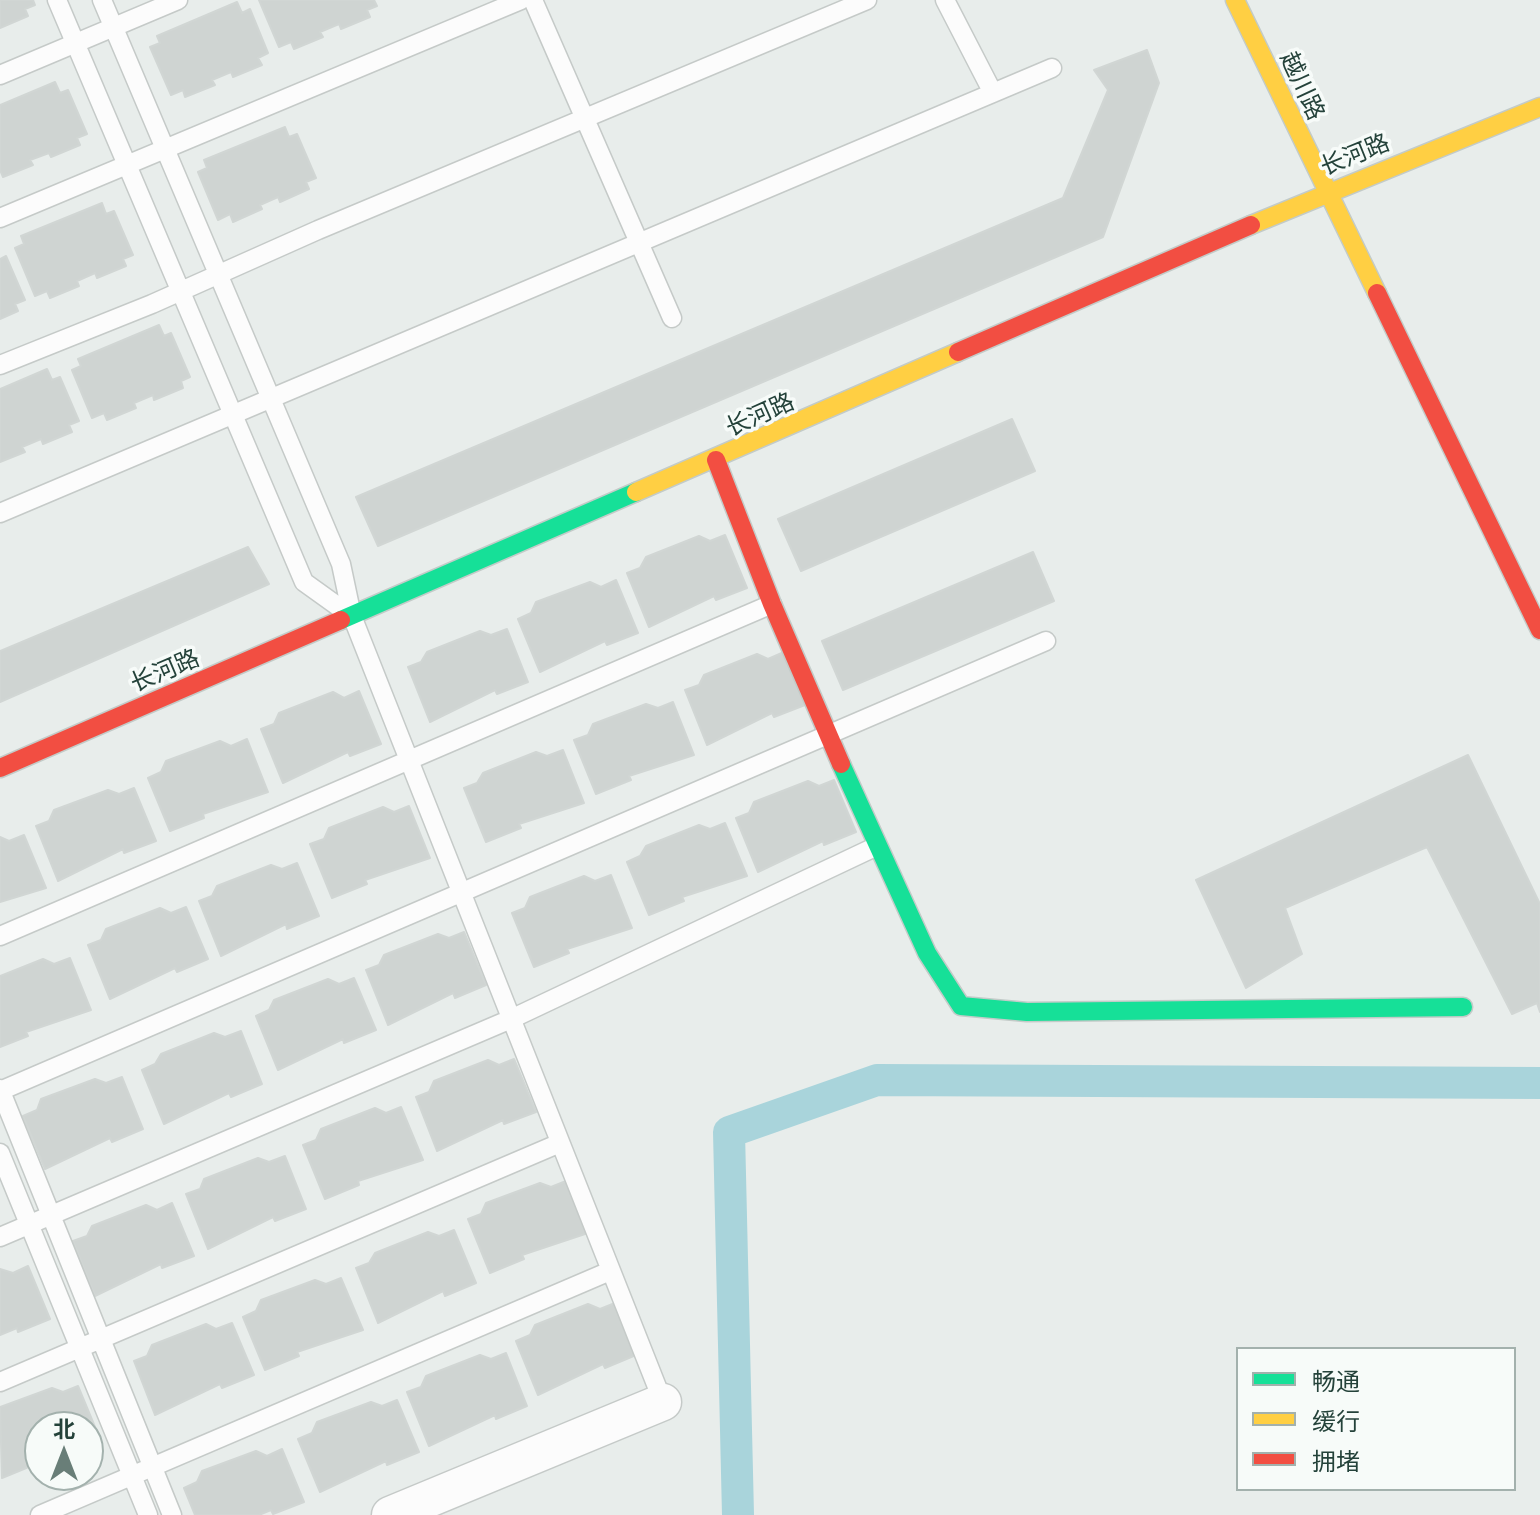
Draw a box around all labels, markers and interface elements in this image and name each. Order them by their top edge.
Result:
street label: 越川路 [1274,47,1330,125]
street label: 长河路 [1316,128,1394,182]
street label: 长河路 [721,387,799,443]
street label: 长河路 [126,644,204,698]
legend [1236,1347,1516,1491]
text: 畅通 [1312,1368,1360,1395]
text: 缓行 [1312,1408,1360,1435]
north arrow [24,1411,104,1491]
text: 北 [53,1416,75,1442]
text: 拥堵 [1312,1448,1360,1475]

